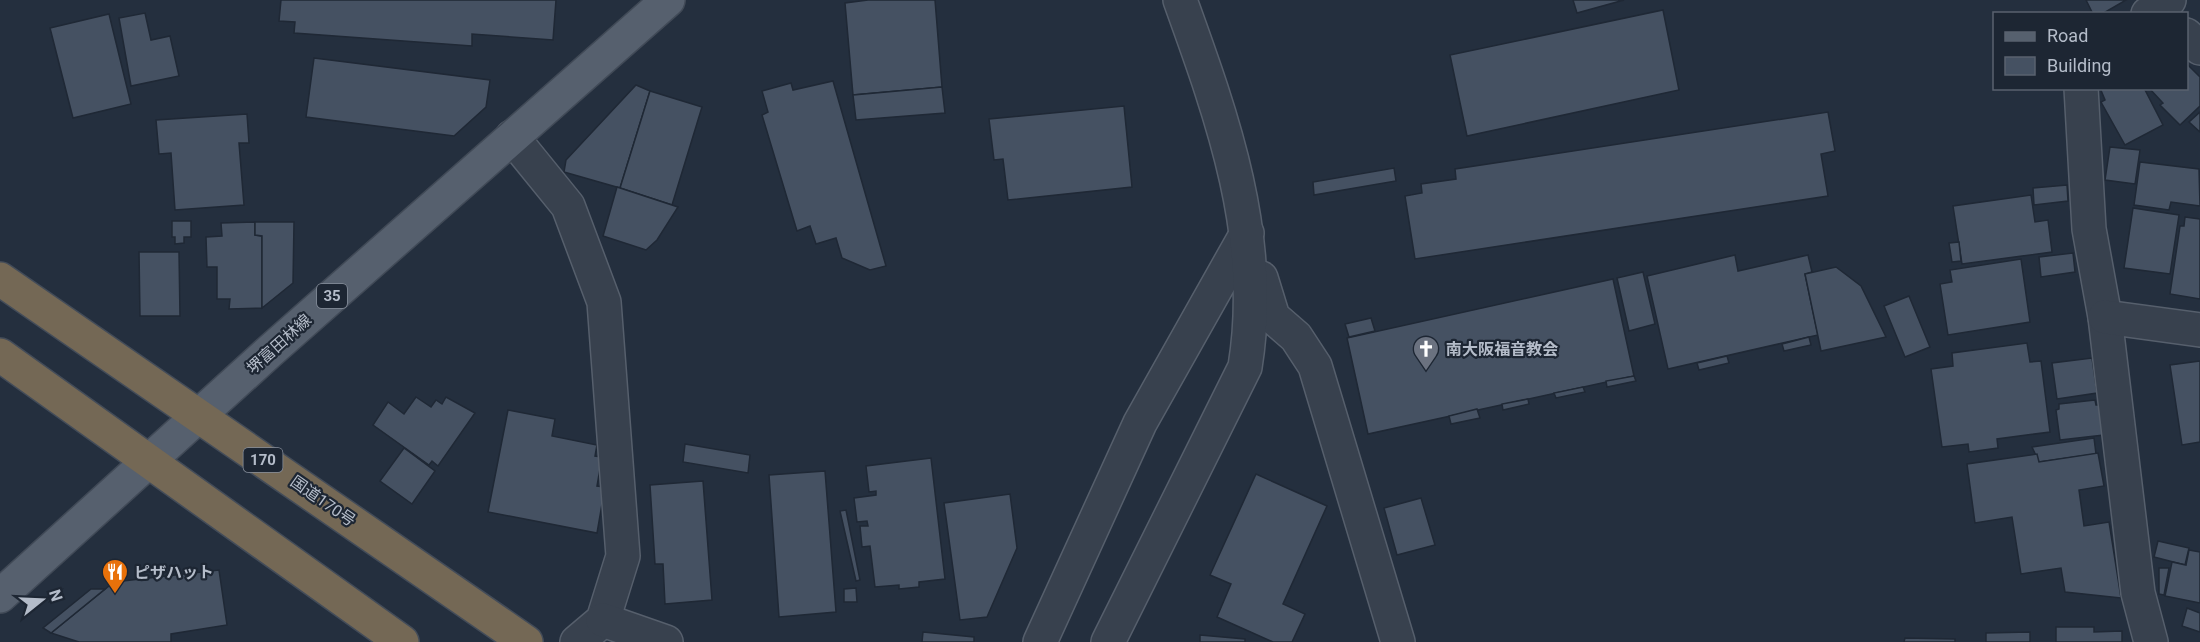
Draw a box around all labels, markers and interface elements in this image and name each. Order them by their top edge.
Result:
legend [1993,12,2188,90]
text: Road [2047,25,2088,46]
text: Building [2047,55,2111,76]
road number: 35 [317,284,347,308]
street label: 堺富田林線 [243,310,315,378]
church icon: 南大阪福音教会 [1411,334,1441,372]
place label: 南大阪福音教会 [1446,340,1558,359]
road number: 170 [244,448,282,472]
street label: 国道170号 [287,472,359,530]
restaurant icon: ピザハット [100,557,130,595]
place label: ピザハット [134,563,214,582]
north arrow [12,570,72,630]
text: N [45,587,67,604]

